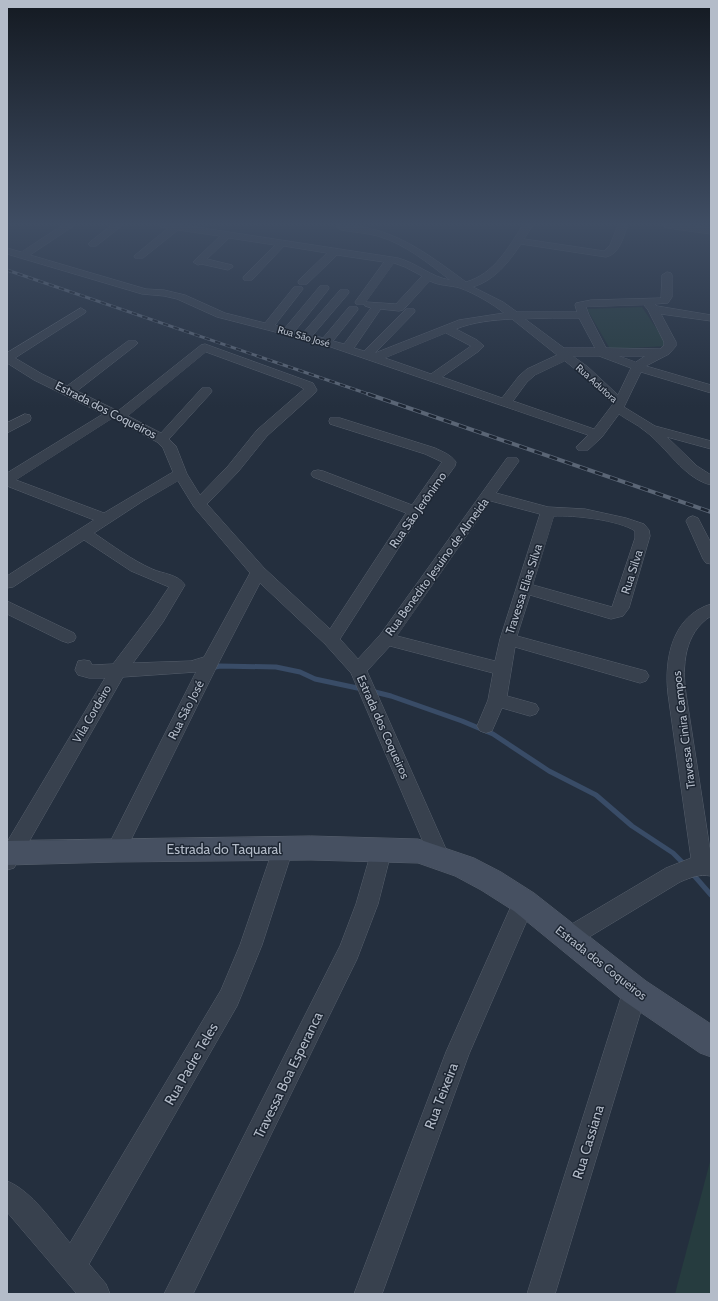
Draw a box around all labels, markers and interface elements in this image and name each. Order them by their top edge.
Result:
street label: Rua São José [276,323,331,350]
street label: Rua Adutora [573,361,620,406]
street label: Estrada dos Coqueiros [53,377,159,442]
street label: Rua São Jerônimo [386,468,450,551]
street label: Rua Benedito Jesuino de Almeida [382,495,492,639]
street label: Travessa Elias Silva [502,542,545,636]
street label: Rua Silva [617,548,646,596]
street label: Travessa Cinira Campos [669,670,698,790]
street label: Estrada dos Coqueiros [354,673,413,781]
street label: Rua São José [164,678,207,742]
street label: Vila Cordeiro [69,682,114,746]
street label: Estrada do Taquaral [166,840,282,858]
street label: Estrada dos Coqueiros [553,922,650,1003]
street label: Travessa Boa Esperanca [249,1008,327,1141]
street label: Rua Padre Teles [160,1019,222,1108]
street label: Rua Teixeira [420,1060,462,1132]
street label: Rua Cassiana [568,1102,608,1181]

